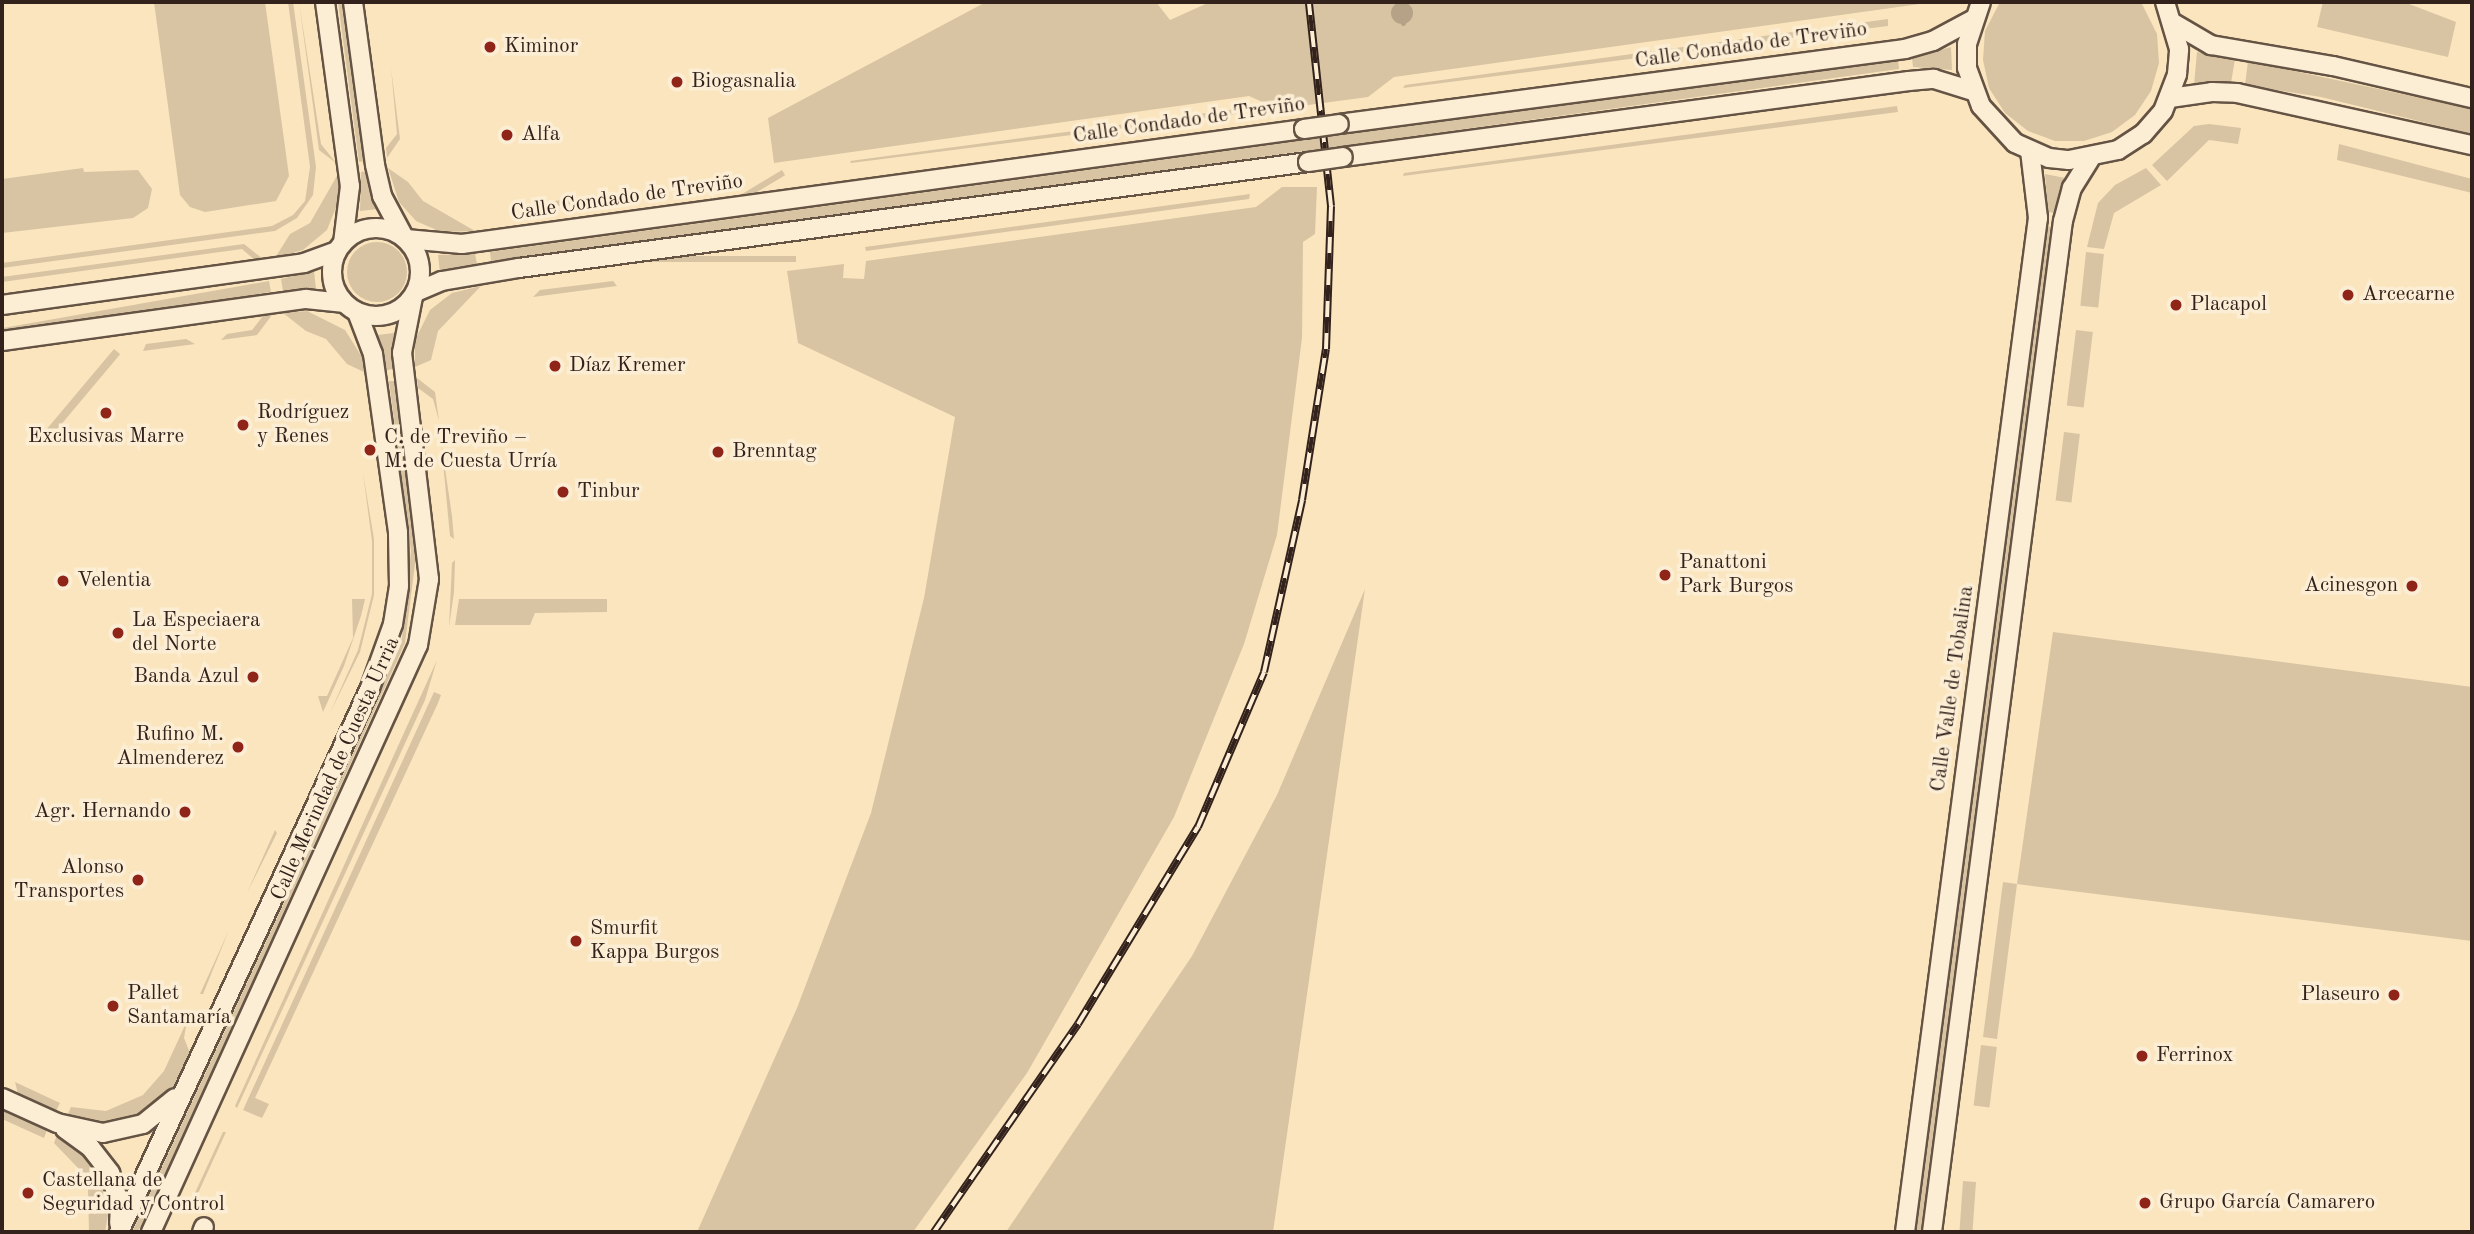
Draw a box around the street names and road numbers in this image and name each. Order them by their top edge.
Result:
street label: Calle Condado de Treviño [1633,17,1869,75]
street label: Calle Condado de Treviño [1071,92,1307,150]
street label: Calle Condado de Treviño [509,169,745,227]
street label: Calle Valle de Tobalina [1926,584,1980,794]
street label: Calle Merindad de Cuesta Urria [266,633,406,905]

